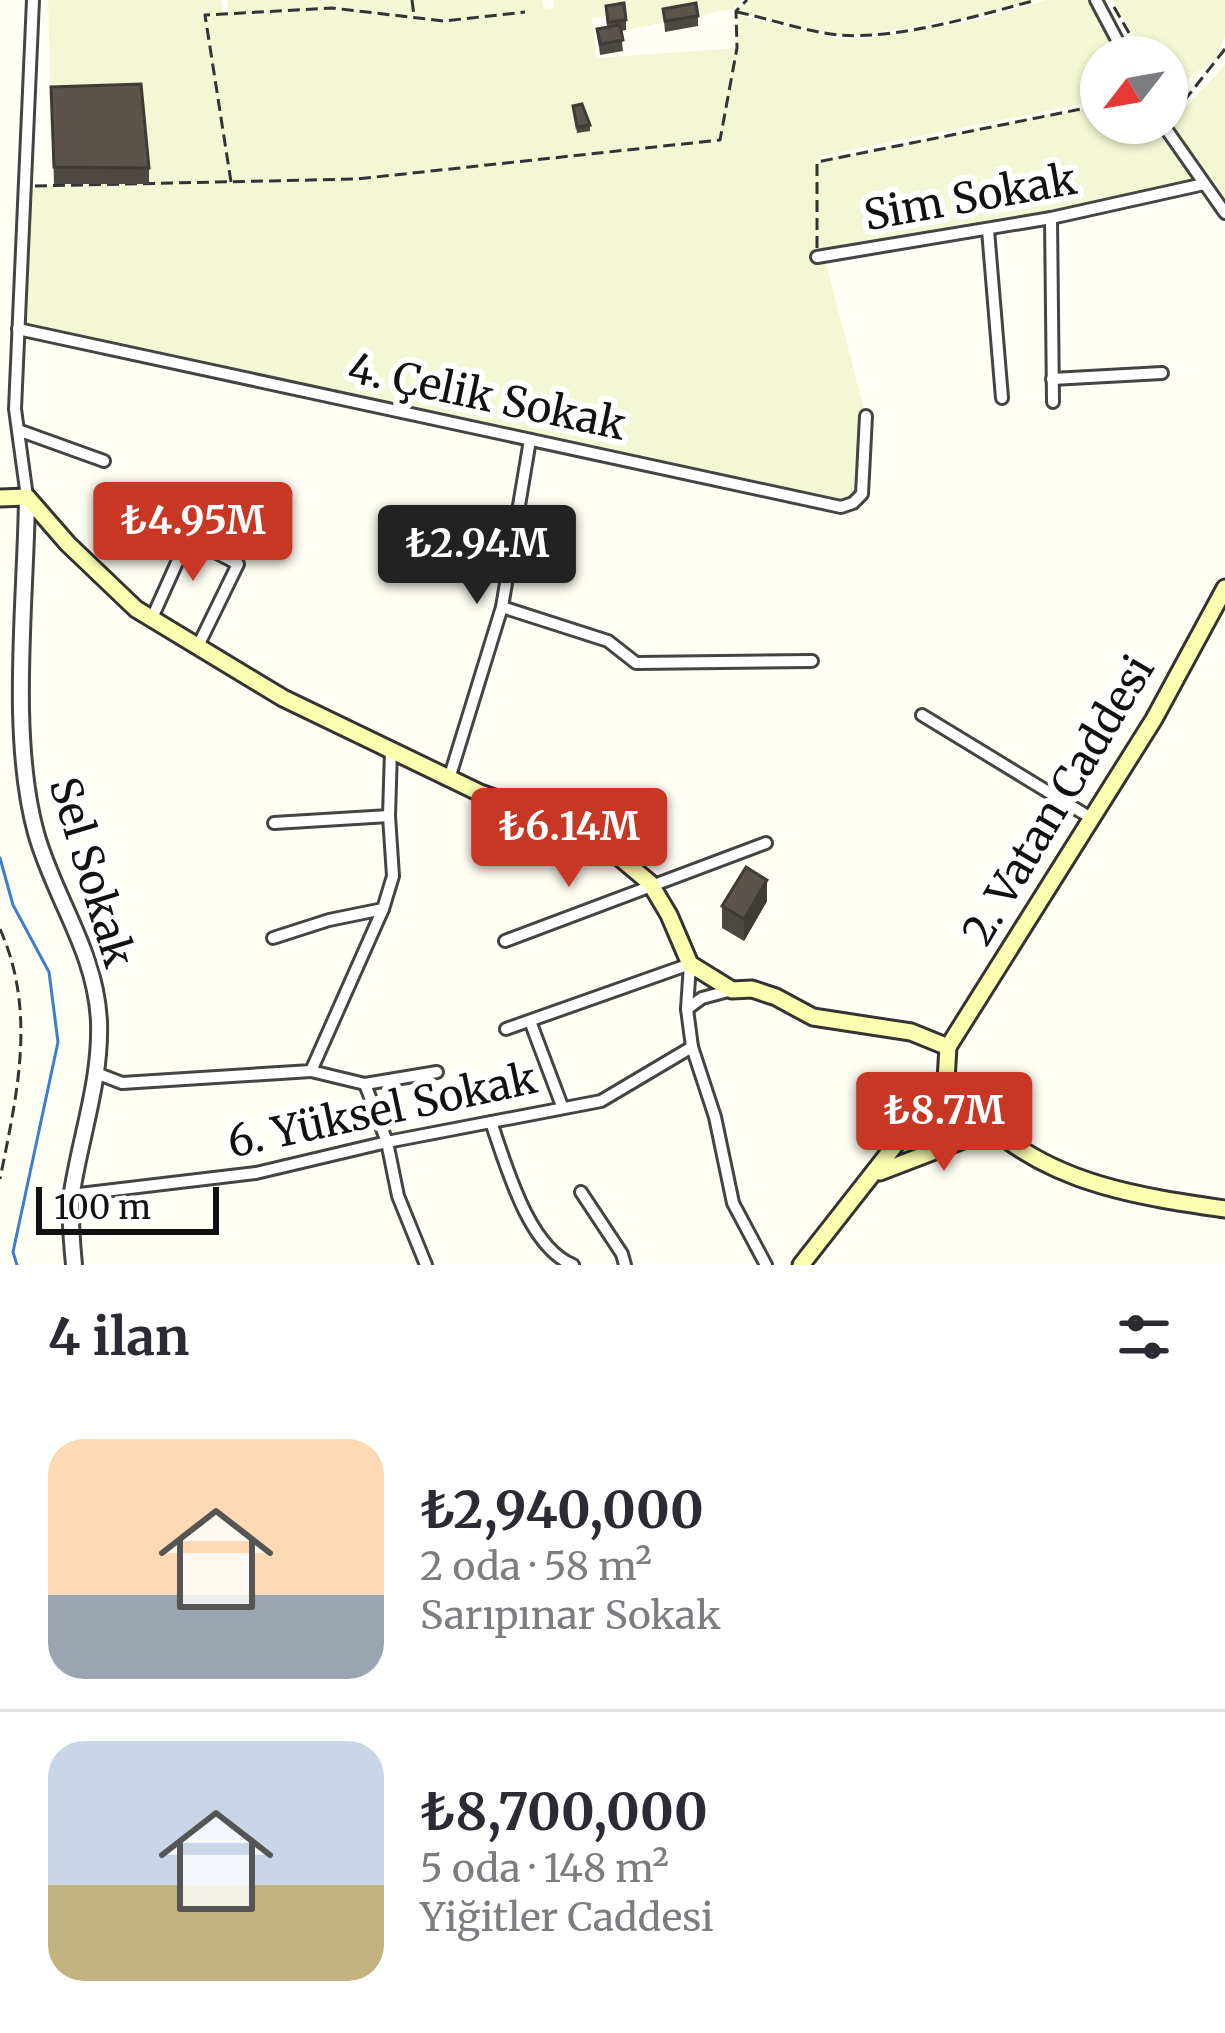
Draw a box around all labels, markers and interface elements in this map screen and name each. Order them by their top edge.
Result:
north arrow [1080,36,1188,144]
map controls [1080,36,1188,144]
street label: Sim Sokak [860,153,1081,241]
street label: 4. Çelik Sokak [343,341,631,451]
pin: ₺4.95M [95,482,291,584]
text: ₺4.95M [120,496,266,545]
pin: ₺2.94M [379,505,575,607]
text: ₺2.94M [405,519,549,568]
street label: 2. Vatan Caddesi [951,646,1165,954]
street label: Sel Sokak [39,771,146,973]
pin: ₺6.14M [471,788,667,890]
text: ₺6.14M [498,802,640,851]
street label: 6. Yüksel Sokak [223,1052,542,1168]
pin: ₺8.7M [860,1072,1028,1174]
text: ₺8.7M [883,1086,1005,1135]
scale bar [36,1181,219,1234]
text: 100 m [54,1187,151,1228]
icon: filters [1111,1304,1177,1370]
text: 4 ilan [48,1305,189,1369]
text: ₺2,940,000 [420,1478,704,1542]
icon: home [144,1487,288,1631]
text: 2 oda · 58 m² [420,1542,652,1591]
text: Sarıpınar Sokak [420,1591,721,1640]
text: ₺8,700,000 [420,1780,708,1844]
icon: home [144,1789,288,1933]
text: 5 oda · 148 m² [420,1844,669,1893]
text: Yiğitler Caddesi [420,1893,714,1942]

